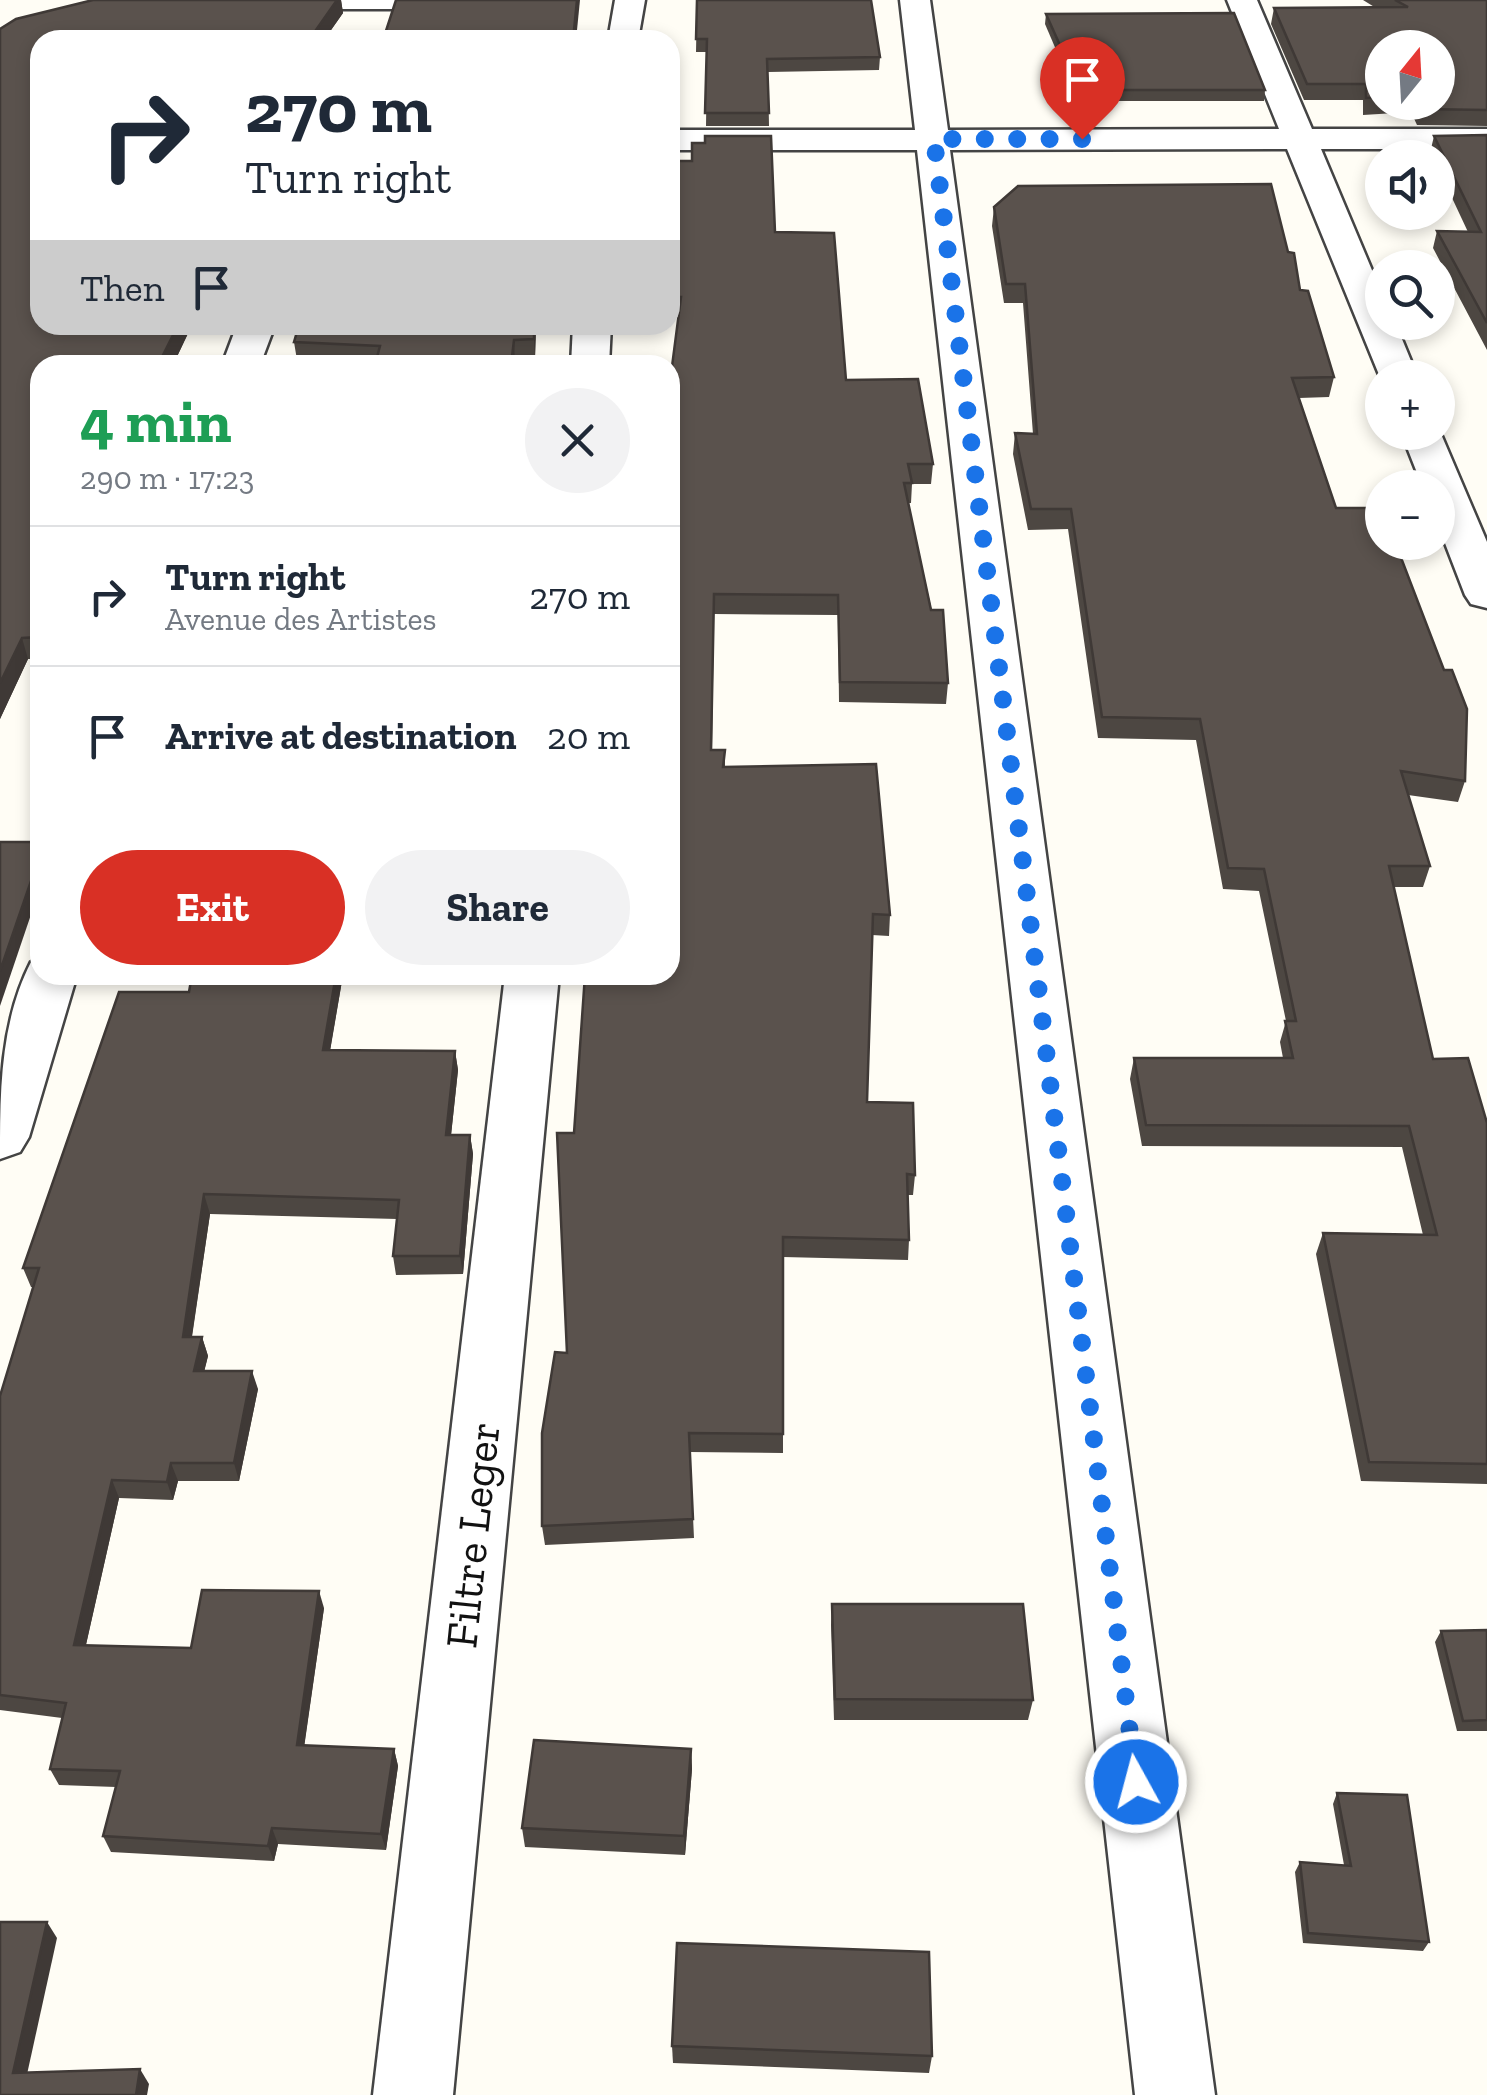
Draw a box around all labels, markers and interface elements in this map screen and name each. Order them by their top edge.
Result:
north arrow [1365,30,1455,120]
map controls [1365,30,1455,560]
pin [1040,37,1125,140]
icon: arrive [1055,52,1110,107]
text: 270 m [245,66,432,150]
icon: right [80,70,210,200]
button: sound [1365,140,1455,230]
text: Turn right [245,151,451,205]
button: search [1365,250,1455,340]
icon: arrive [184,260,239,315]
text: Then [80,265,164,311]
button: + [1365,360,1455,450]
text: 4 min [80,385,232,457]
button: close [525,388,630,493]
text: 290 m · 17:23 [80,459,254,497]
button: − [1365,470,1455,560]
text: Turn right [165,554,345,600]
icon: right [80,569,135,624]
text: 270 m [529,573,630,619]
text: Avenue des Artistes [165,600,437,638]
icon: arrive [80,709,135,764]
text: Arrive at destination [165,713,516,759]
text: 20 m [547,713,630,759]
button: Exit [80,850,345,965]
button: Share [365,850,630,965]
street label: Filtre Leger [434,1419,512,1651]
position arrow [1084,1730,1188,1834]

